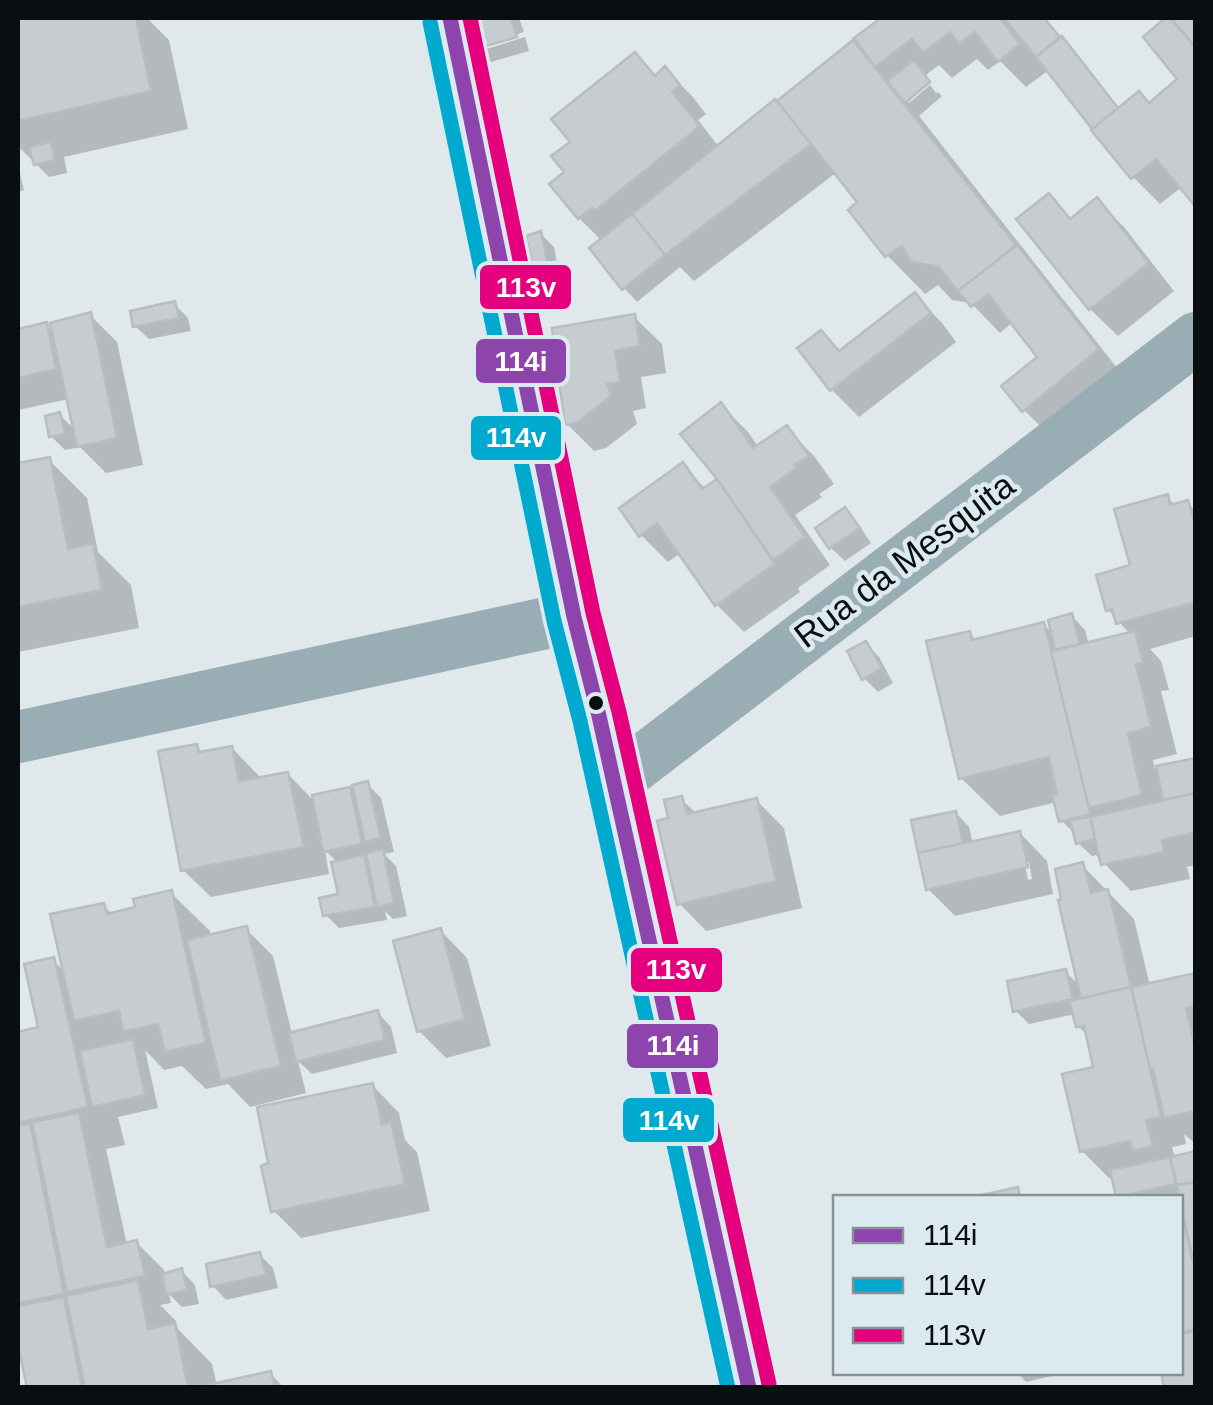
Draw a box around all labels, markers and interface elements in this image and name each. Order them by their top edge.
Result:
line badge: 113v [478,263,573,311]
text: 113v [496,272,557,303]
line badge: 114i [474,337,568,385]
text: 114i [495,346,547,377]
line badge: 114v [469,414,563,462]
text: 114v [486,422,547,453]
street label: Rua da Mesquita [787,464,1022,655]
unlabelled marker [586,693,606,713]
line badge: 113v [629,946,724,994]
text: 113v [646,954,707,985]
line badge: 114i [625,1022,720,1070]
text: 114i [647,1030,699,1061]
line badge: 114v [621,1096,716,1144]
text: 114v [639,1105,700,1136]
legend [833,1195,1183,1375]
text: 114i [923,1218,978,1251]
text: 114v [923,1268,986,1301]
text: 113v [923,1318,986,1351]

